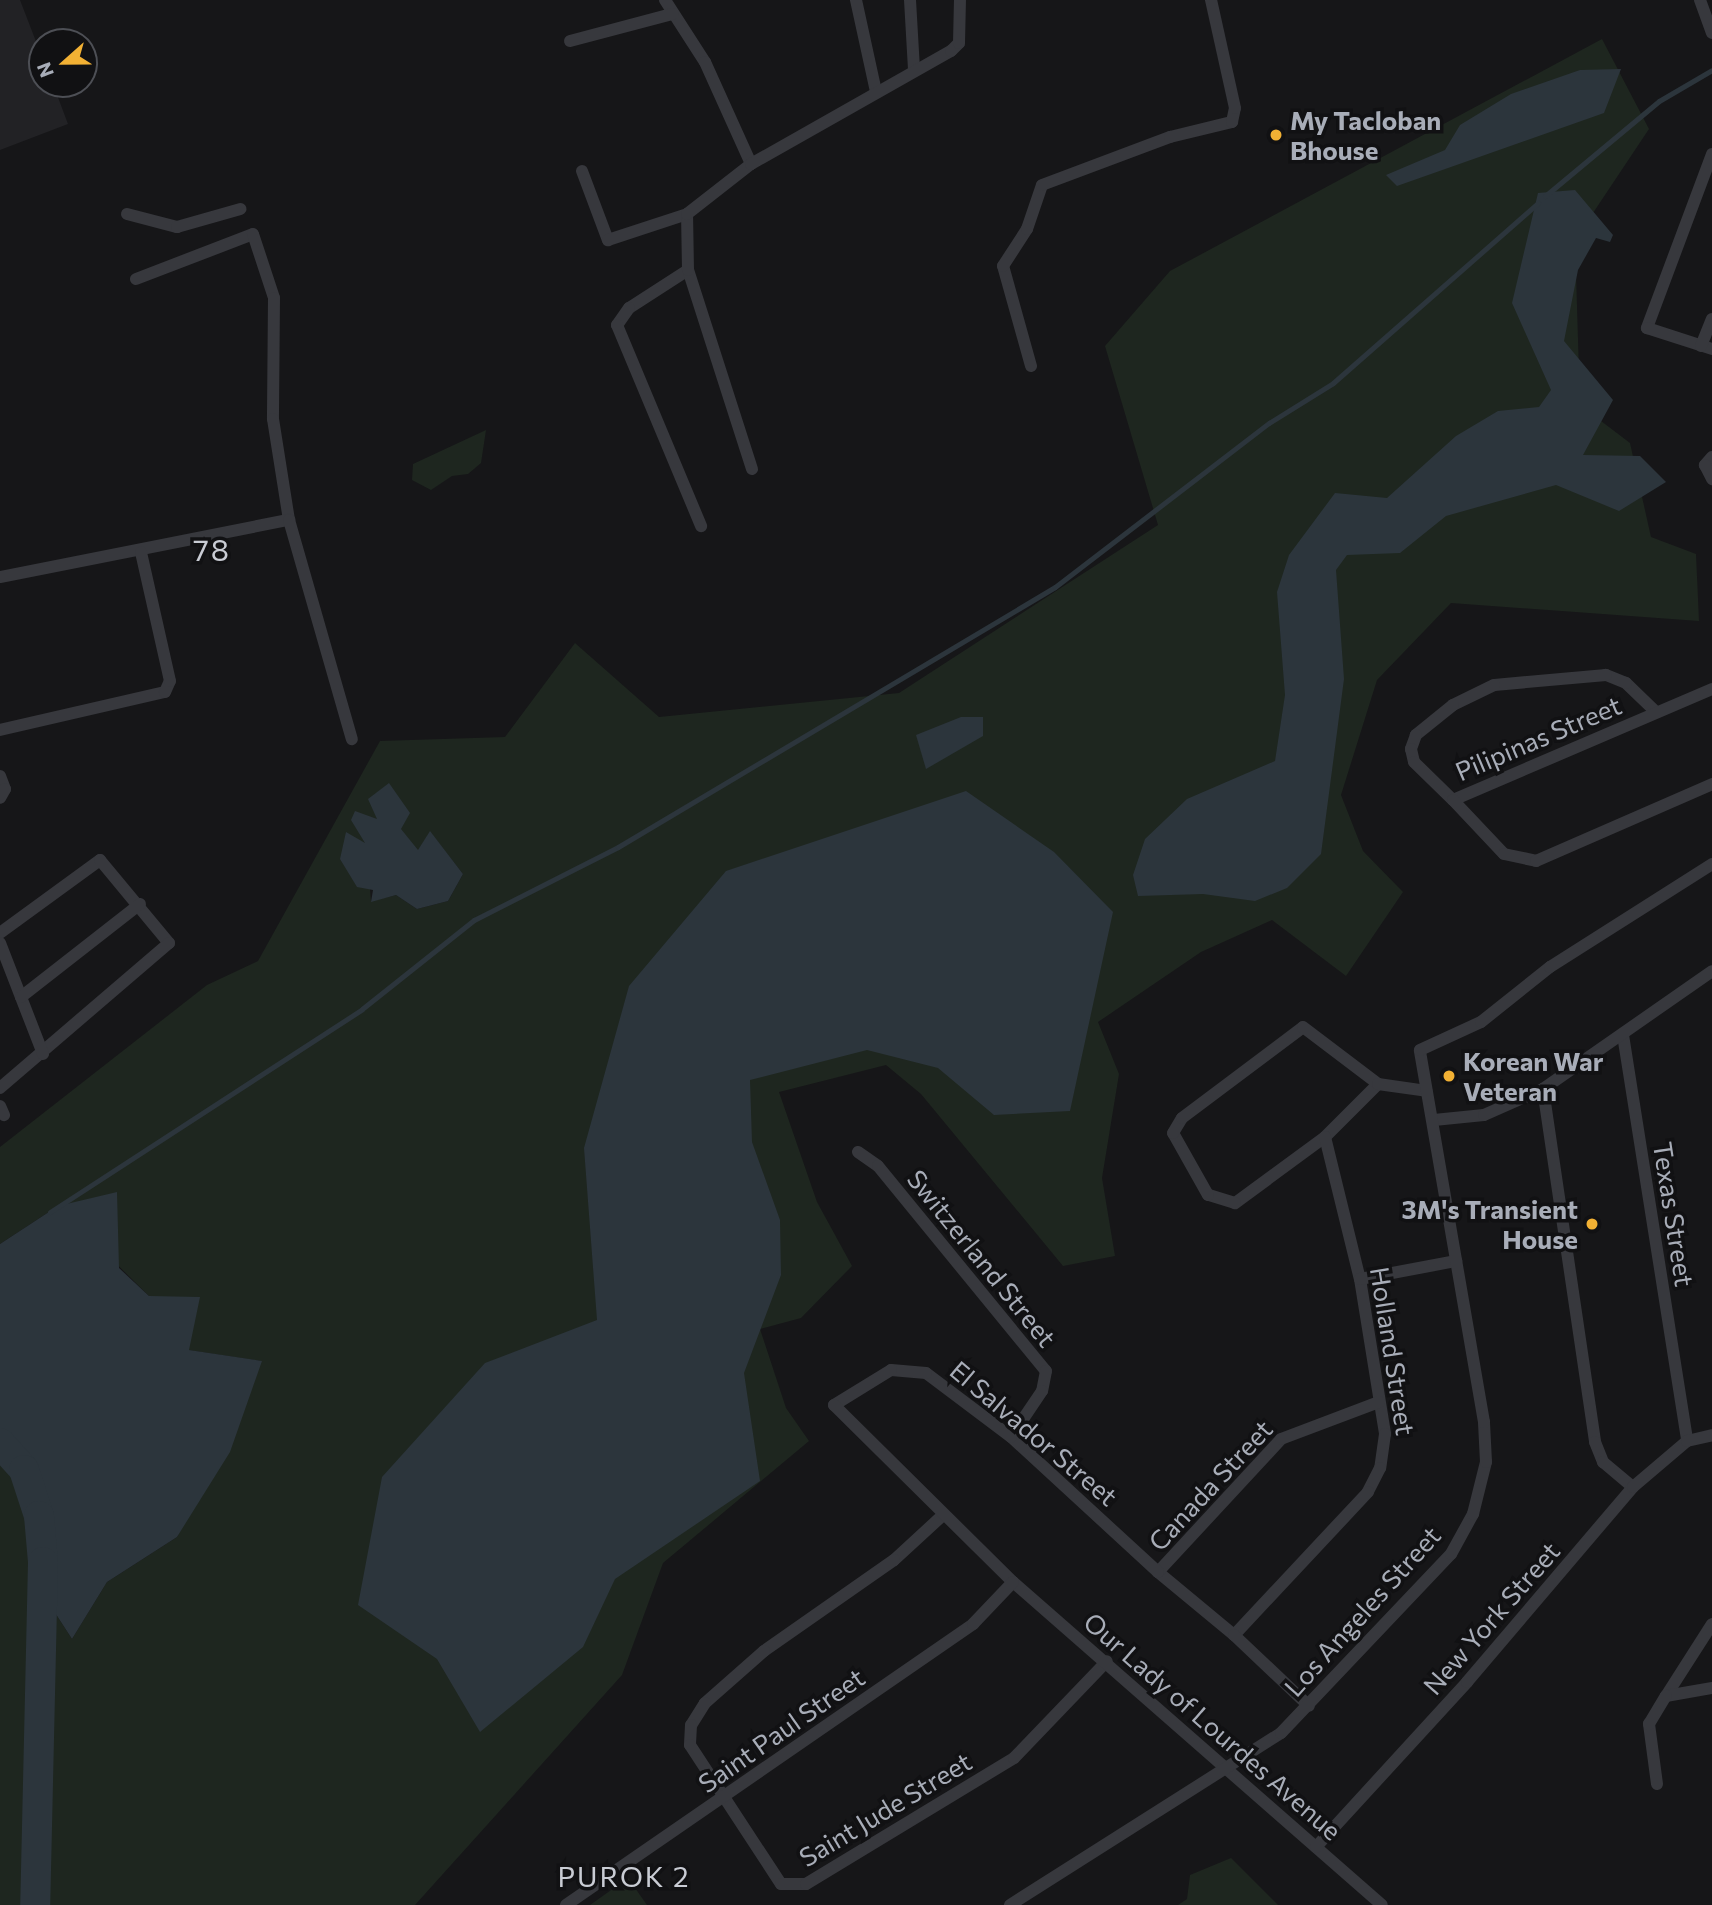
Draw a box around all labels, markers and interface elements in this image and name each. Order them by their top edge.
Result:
north arrow [28,28,98,98]
text: N [32,59,58,81]
place label: My Tacloban Bhouse [1290,104,1441,166]
marker: My Tacloban Bhouse [1268,127,1284,143]
district label: 78 [193,531,231,567]
street label: Pilipinas Street [1450,689,1626,787]
place label: Korean War Veteran [1463,1045,1604,1106]
marker: Korean War Veteran [1441,1068,1457,1084]
street label: Texas Street [1647,1139,1701,1289]
street label: Switzerland Street [901,1163,1063,1353]
place label: 3M's Transient House [1401,1193,1578,1254]
marker: 3M's Transient House [1584,1216,1600,1232]
street label: Holland Street [1364,1265,1422,1437]
street label: El Salvador Street [944,1354,1124,1512]
street label: Canada Street [1142,1413,1278,1557]
street label: Los Angeles Street [1277,1520,1447,1702]
street label: New York Street [1416,1535,1566,1701]
street label: Our Lady of Lourdes Avenue [1078,1606,1348,1846]
street label: Saint Paul Street [692,1661,870,1799]
street label: Saint Jude Street [793,1745,977,1873]
district label: PUROK 2 [558,1859,690,1893]

